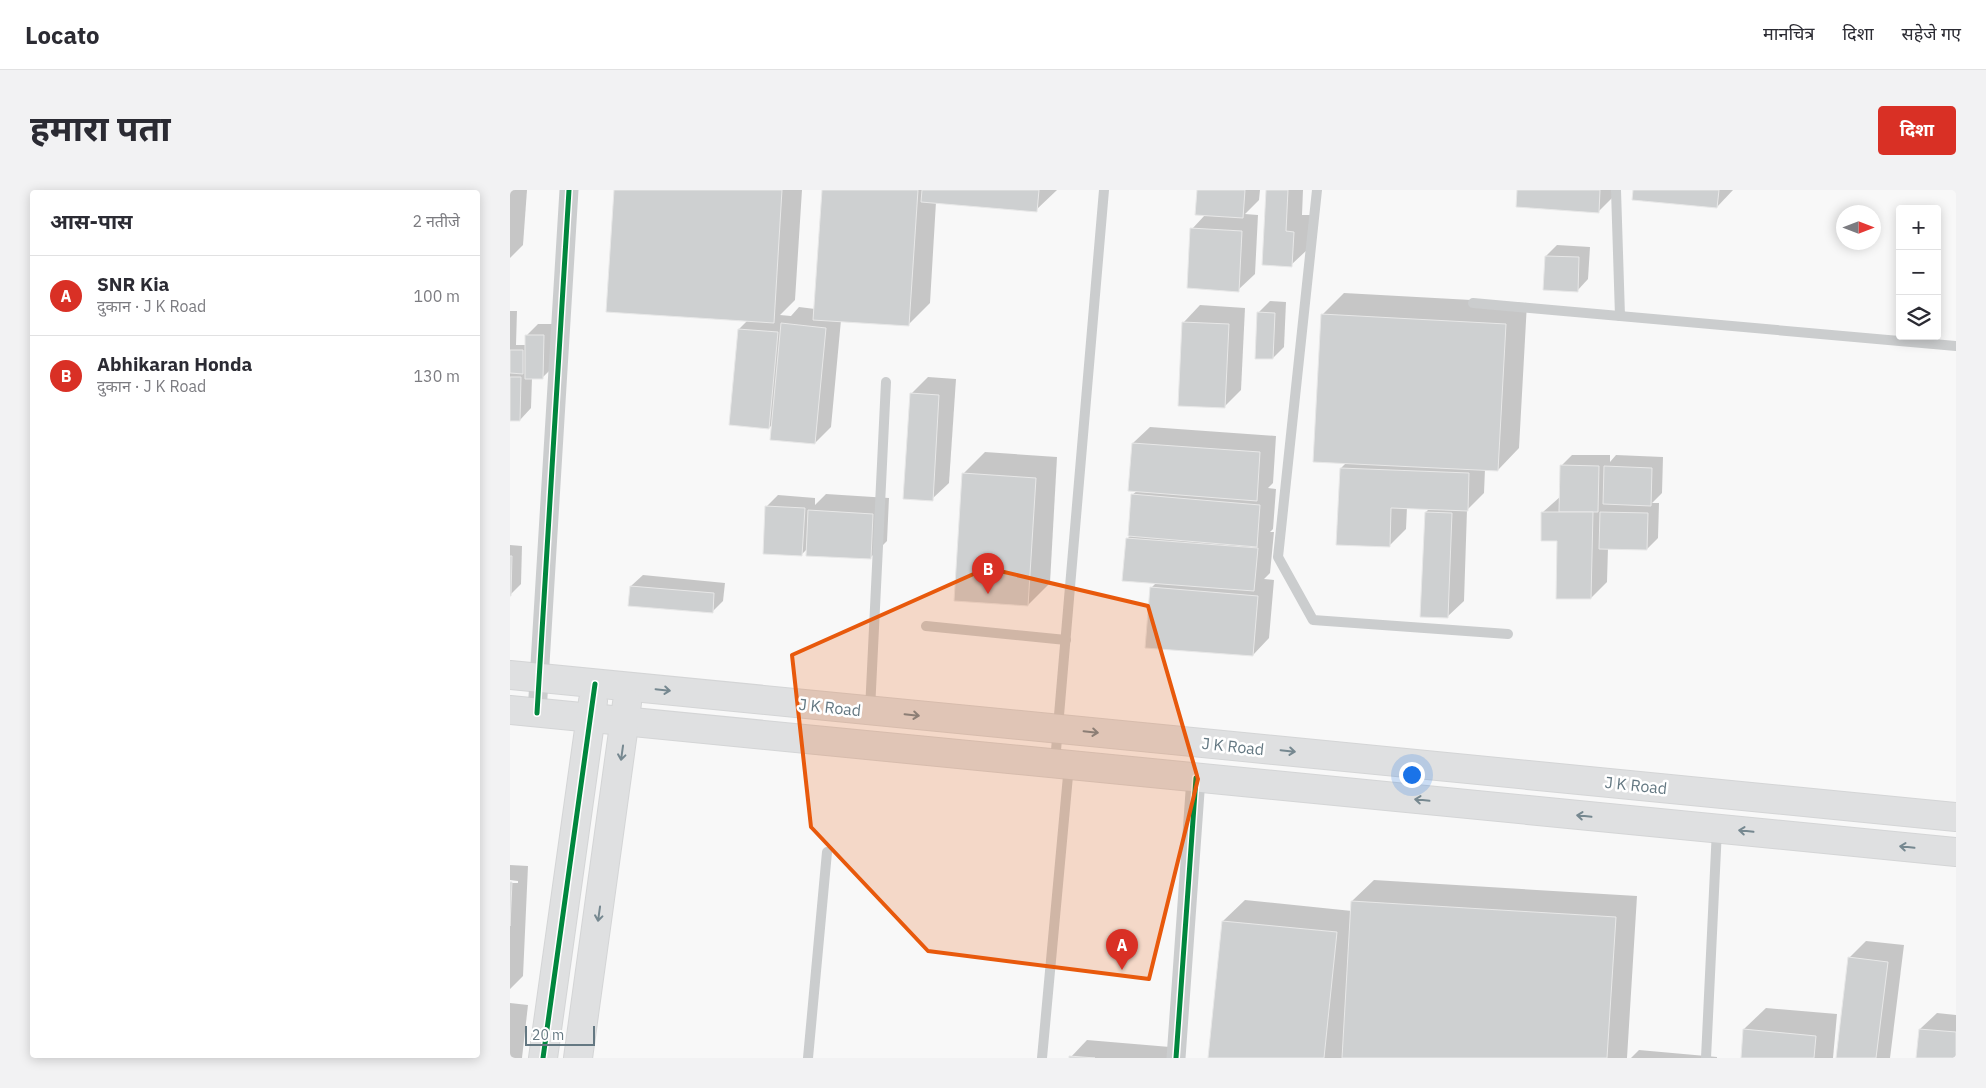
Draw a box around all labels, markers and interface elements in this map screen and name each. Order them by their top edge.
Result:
text: Locato [25,19,100,51]
text: मानचित्र [1763,22,1814,45]
text: दिशा [1842,22,1874,45]
text: सहेजे गए [1902,22,1961,45]
text: हमारा पता [30,105,170,151]
button: दिशा [1878,106,1956,155]
north arrow [1836,205,1881,250]
map controls [1896,205,1941,340]
button: + [1896,205,1941,250]
text: आस-पास [50,207,133,235]
text: 2 नतीजे [413,211,460,231]
button: − [1896,250,1941,295]
text: SNR Kia [97,272,169,296]
text: A [61,286,71,306]
text: 100 m [413,286,460,306]
button: layers [1896,295,1941,340]
text: दुकान · J K Road [97,296,206,316]
text: Abhikaran Honda [97,352,252,376]
text: B [61,366,71,386]
text: 130 m [413,366,460,386]
text: दुकान · J K Road [97,376,206,396]
pin: B [972,553,1004,594]
one-way arrow [655,686,671,695]
street label: J K Road [798,694,862,720]
one-way arrow [903,710,919,720]
one-way arrow [1083,727,1099,737]
street label: J K Road [1201,733,1265,759]
one-way arrow [616,744,626,760]
one-way arrow [1279,747,1295,756]
your location [1399,762,1425,788]
street label: J K Road [1604,772,1668,798]
one-way arrow [1415,795,1431,805]
one-way arrow [1576,811,1592,820]
one-way arrow [1738,826,1754,836]
one-way arrow [1900,842,1916,852]
one-way arrow [594,905,604,921]
pin: A [1106,929,1138,970]
scale bar [525,1023,595,1046]
text: 20 m [532,1026,564,1044]

